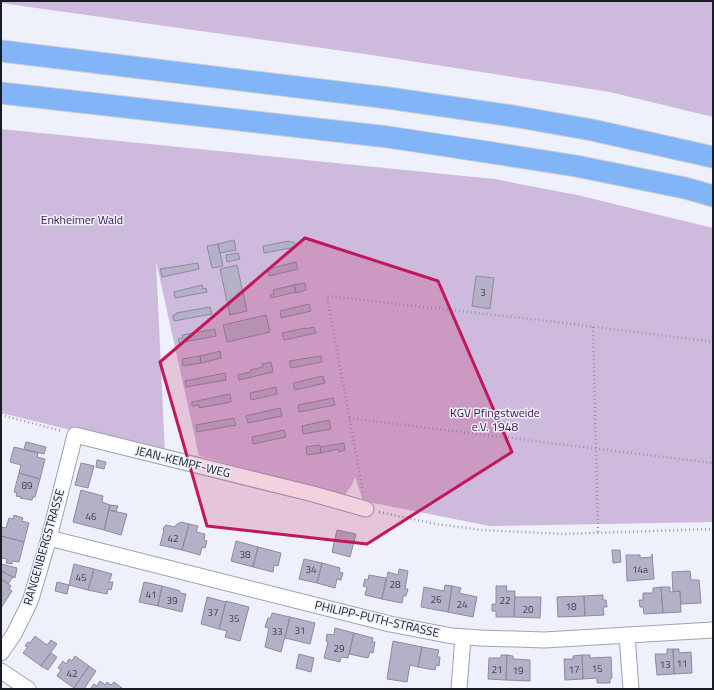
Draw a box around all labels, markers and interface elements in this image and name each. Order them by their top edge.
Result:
park label: Enkheimer Wald [41,210,123,229]
house number: 3 [480,285,486,300]
park label: KGV Pfingstweide e.V. 1948 [450,403,540,436]
street label: JEAN-KEMPF-WEG [134,441,233,482]
house number: 89 [21,478,33,493]
street label: RANGENBERGSTRASSE [18,486,69,607]
house number: 46 [85,509,97,524]
house number: 42 [167,531,179,546]
house number: 38 [239,547,251,562]
house number: 34 [305,562,317,577]
house number: 14a [632,562,648,577]
house number: 45 [75,570,87,585]
house number: 28 [389,577,401,592]
house number: 41 [145,587,157,602]
house number: 26 [430,592,442,607]
house number: 39 [166,593,178,608]
house number: 22 [499,593,511,608]
street label: PHILIPP-PUTH-STRASSE [313,595,442,642]
house number: 24 [456,597,468,612]
house number: 18 [565,599,577,614]
house number: 20 [522,602,534,617]
house number: 37 [207,605,219,620]
house number: 35 [228,611,240,626]
house number: 31 [294,623,306,638]
house number: 33 [271,624,283,639]
house number: 29 [333,641,345,656]
house number: 11 [676,656,688,671]
house number: 13 [659,657,671,672]
house number: 15 [591,661,603,676]
house number: 21 [491,662,503,677]
house number: 17 [568,662,580,677]
house number: 19 [512,663,524,678]
house number: 42 [66,666,78,681]

